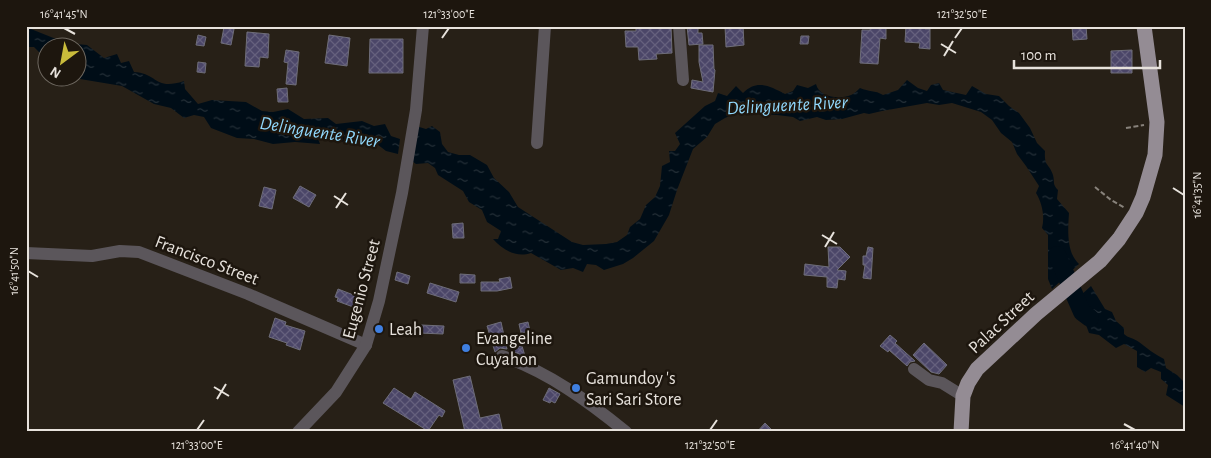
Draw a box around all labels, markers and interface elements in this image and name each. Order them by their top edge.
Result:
text: 16°41'45"N [40,8,88,20]
text: 121°33'00"E [424,8,475,20]
text: 121°32'50"E [937,8,987,20]
north arrow [38,38,88,88]
scale bar [1014,38,1160,70]
text: 100 m [1021,48,1056,63]
text: N [48,64,63,81]
water label: Delinguente River [726,93,849,118]
water label: Delinguente River [258,114,382,151]
text: 16°41'35"N [1191,172,1203,218]
street label: Francisco Street [152,233,261,289]
street label: Eugenio Street [340,237,384,341]
text: 16°41'50"N [8,247,20,295]
street label: Palac Street [965,288,1038,357]
place label: Leah [389,321,422,339]
marker: Leah [373,323,385,335]
place label: Evangeline Cuyahon [476,330,552,369]
marker: Evangeline Cuyahon [460,342,472,354]
place label: Gamundoy 's Sari Sari Store [586,370,682,409]
marker: Gamundoy 's Sari Sari Store [570,382,582,394]
text: 121°33'00"E [172,439,223,451]
text: 121°32'50"E [685,439,735,451]
text: 16°41'40"N [1111,439,1159,451]

